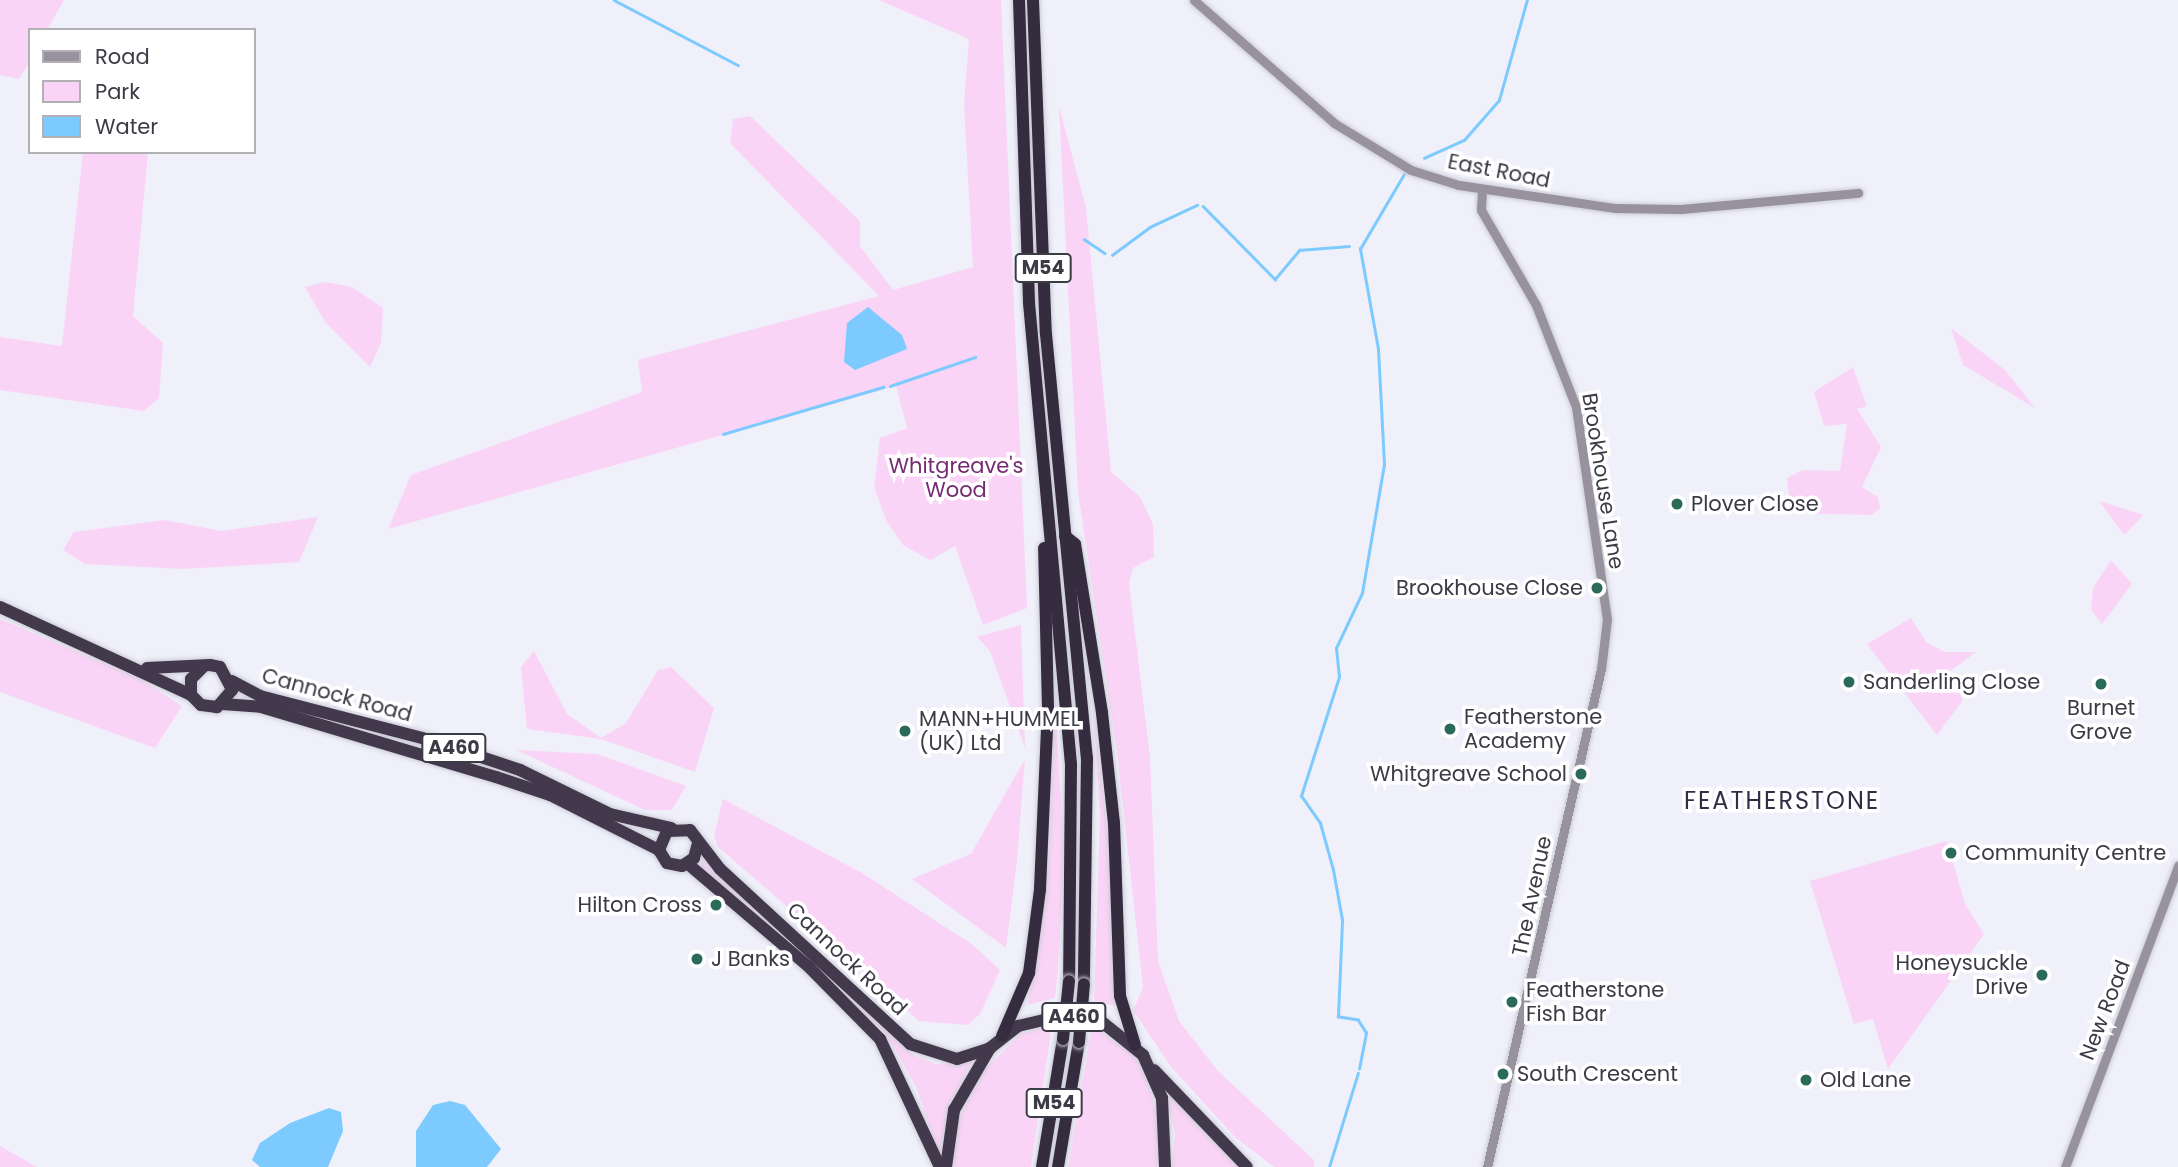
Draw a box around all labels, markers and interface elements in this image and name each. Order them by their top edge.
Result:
legend [28,28,256,154]
text: Road [95,42,150,71]
text: Park [95,77,140,106]
text: Water [95,112,158,141]
street label: East Road [1446,149,1552,193]
road number: M54 [1013,252,1073,284]
street label: Brookhouse Lane [1577,391,1629,571]
park label: Whitgreave's Wood [888,453,1024,503]
place label: Plover Close [1691,491,1819,517]
marker: Plover Close [1669,496,1685,512]
place label: Brookhouse Close [1396,575,1583,601]
marker: Brookhouse Close [1589,580,1605,596]
street label: Cannock Road [259,663,415,727]
place label: Sanderling Close [1863,669,2040,695]
marker: Sanderling Close [1841,674,1857,690]
marker: Burnet Grove [2093,676,2109,692]
place label: Burnet Grove [2067,695,2135,745]
place label: Featherstone Academy [1464,704,1602,754]
place label: MANN+HUMMEL (UK) Ltd [919,706,1080,756]
marker: Featherstone Academy [1442,721,1458,737]
marker: MANN+HUMMEL (UK) Ltd [897,723,913,739]
road number: A460 [421,733,487,764]
place label: Whitgreave School [1370,761,1567,787]
marker: Whitgreave School [1573,766,1589,782]
district label: FEATHERSTONE [1685,787,1879,815]
street label: The Avenue [1507,834,1557,958]
place label: Community Centre [1965,840,2166,866]
marker: Community Centre [1943,845,1959,861]
place label: Hilton Cross [578,892,702,918]
marker: Hilton Cross [708,897,724,913]
street label: Cannock Road [782,897,912,1021]
place label: J Banks [711,946,790,972]
place label: Honeysuckle Drive [1896,950,2028,1000]
marker: J Banks [689,951,705,967]
street label: New Road [2074,956,2136,1064]
marker: Honeysuckle Drive [2034,967,2050,983]
place label: Featherstone Fish Bar [1526,977,1664,1027]
marker: Featherstone Fish Bar [1504,994,1520,1010]
road number: A460 [1041,1001,1107,1032]
place label: South Crescent [1517,1061,1678,1087]
marker: South Crescent [1495,1066,1511,1082]
place label: Old Lane [1820,1067,1911,1093]
marker: Old Lane [1798,1072,1814,1088]
road number: M54 [1024,1088,1084,1119]

